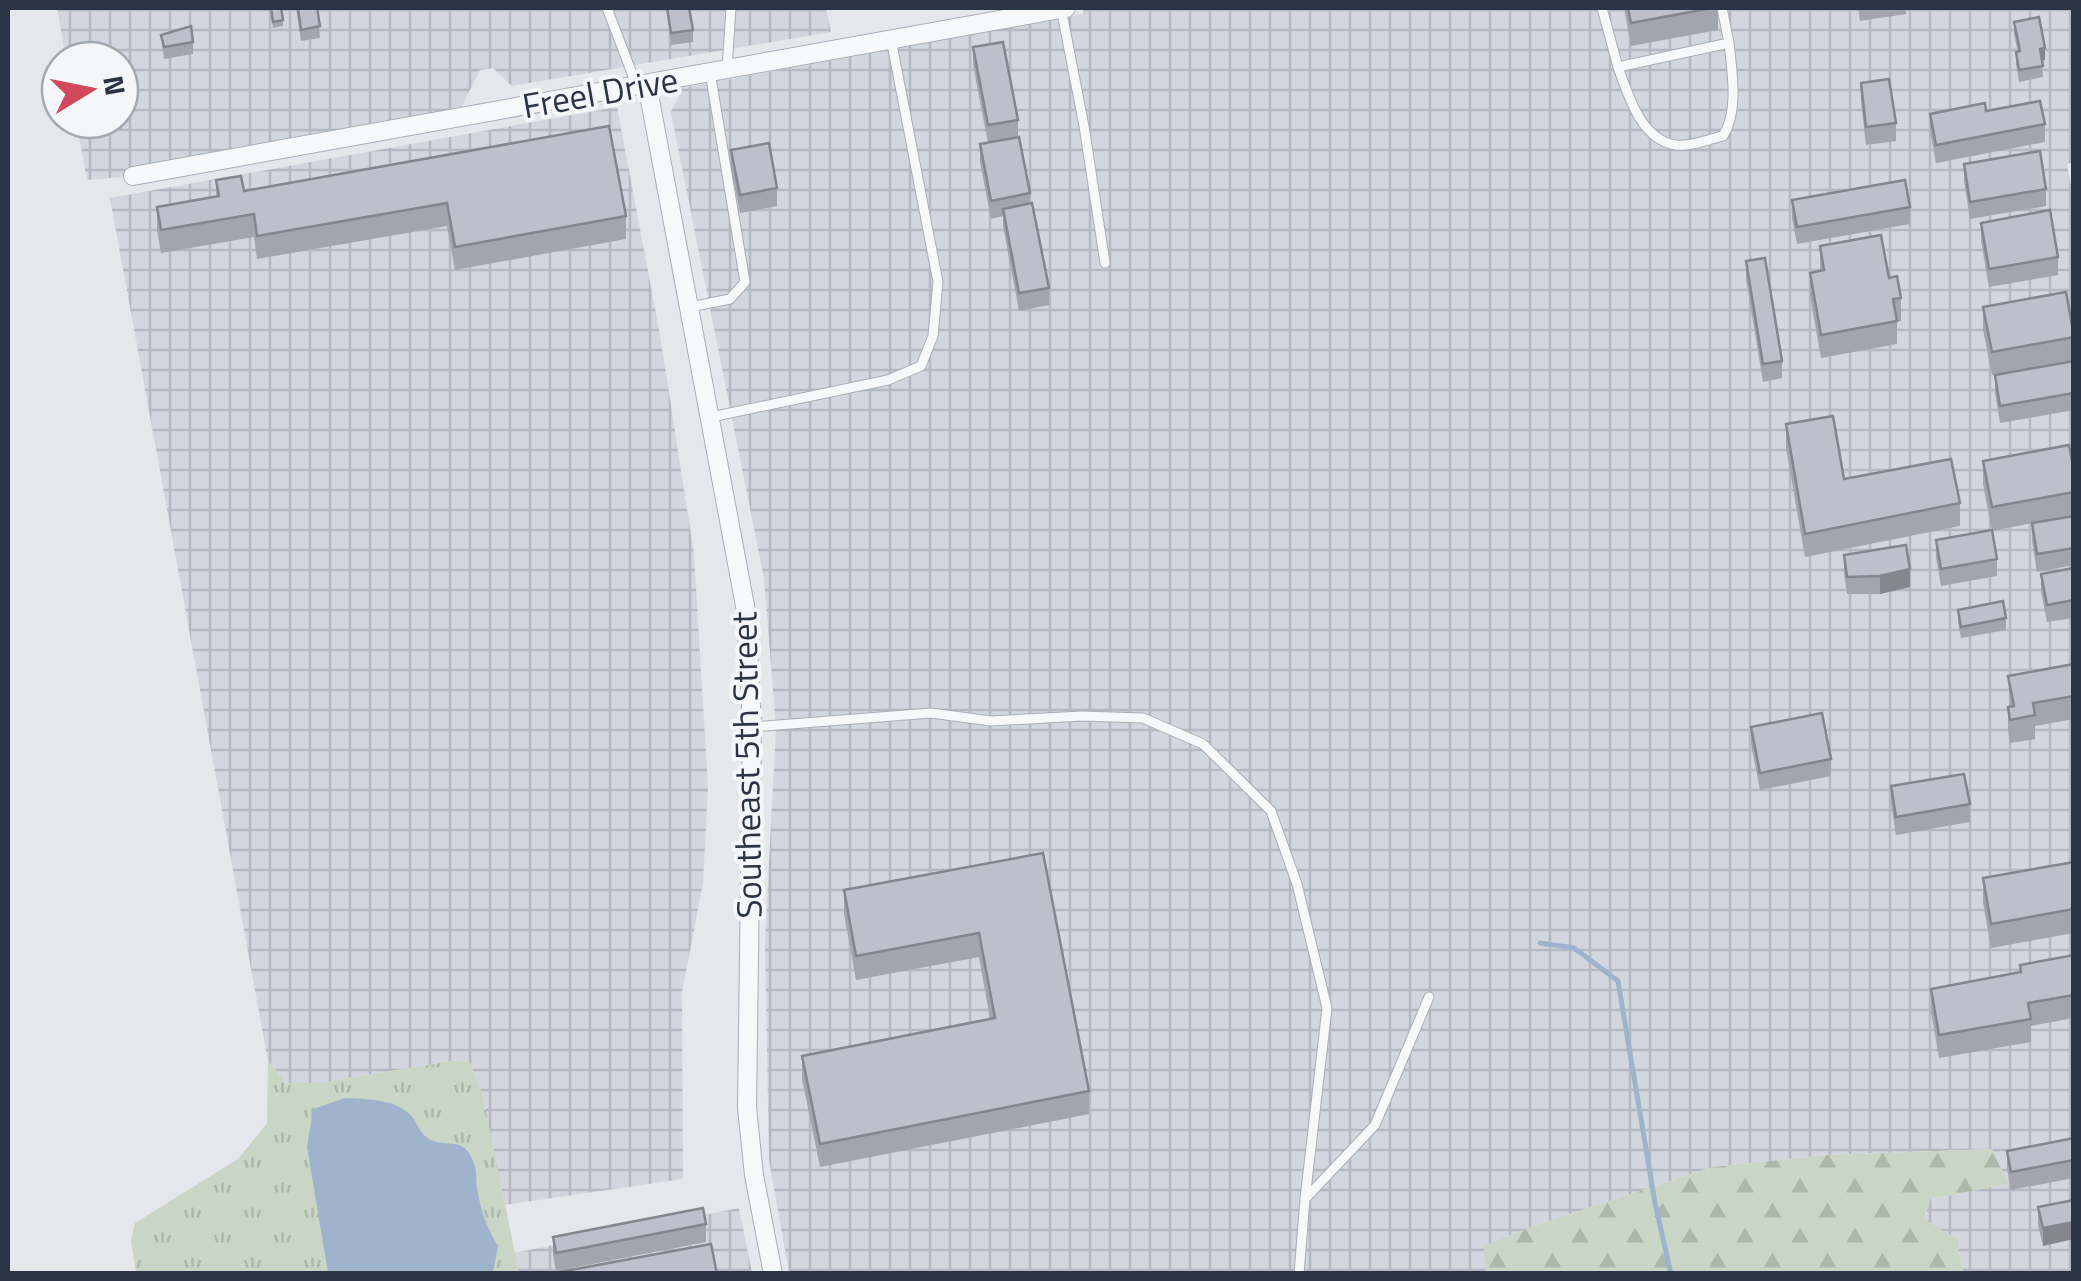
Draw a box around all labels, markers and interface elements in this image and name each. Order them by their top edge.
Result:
north arrow [40,40,140,140]
street label: Freel Drive [518,52,682,132]
text: N [92,72,138,99]
street label: Southeast 5th Street [716,611,776,919]

